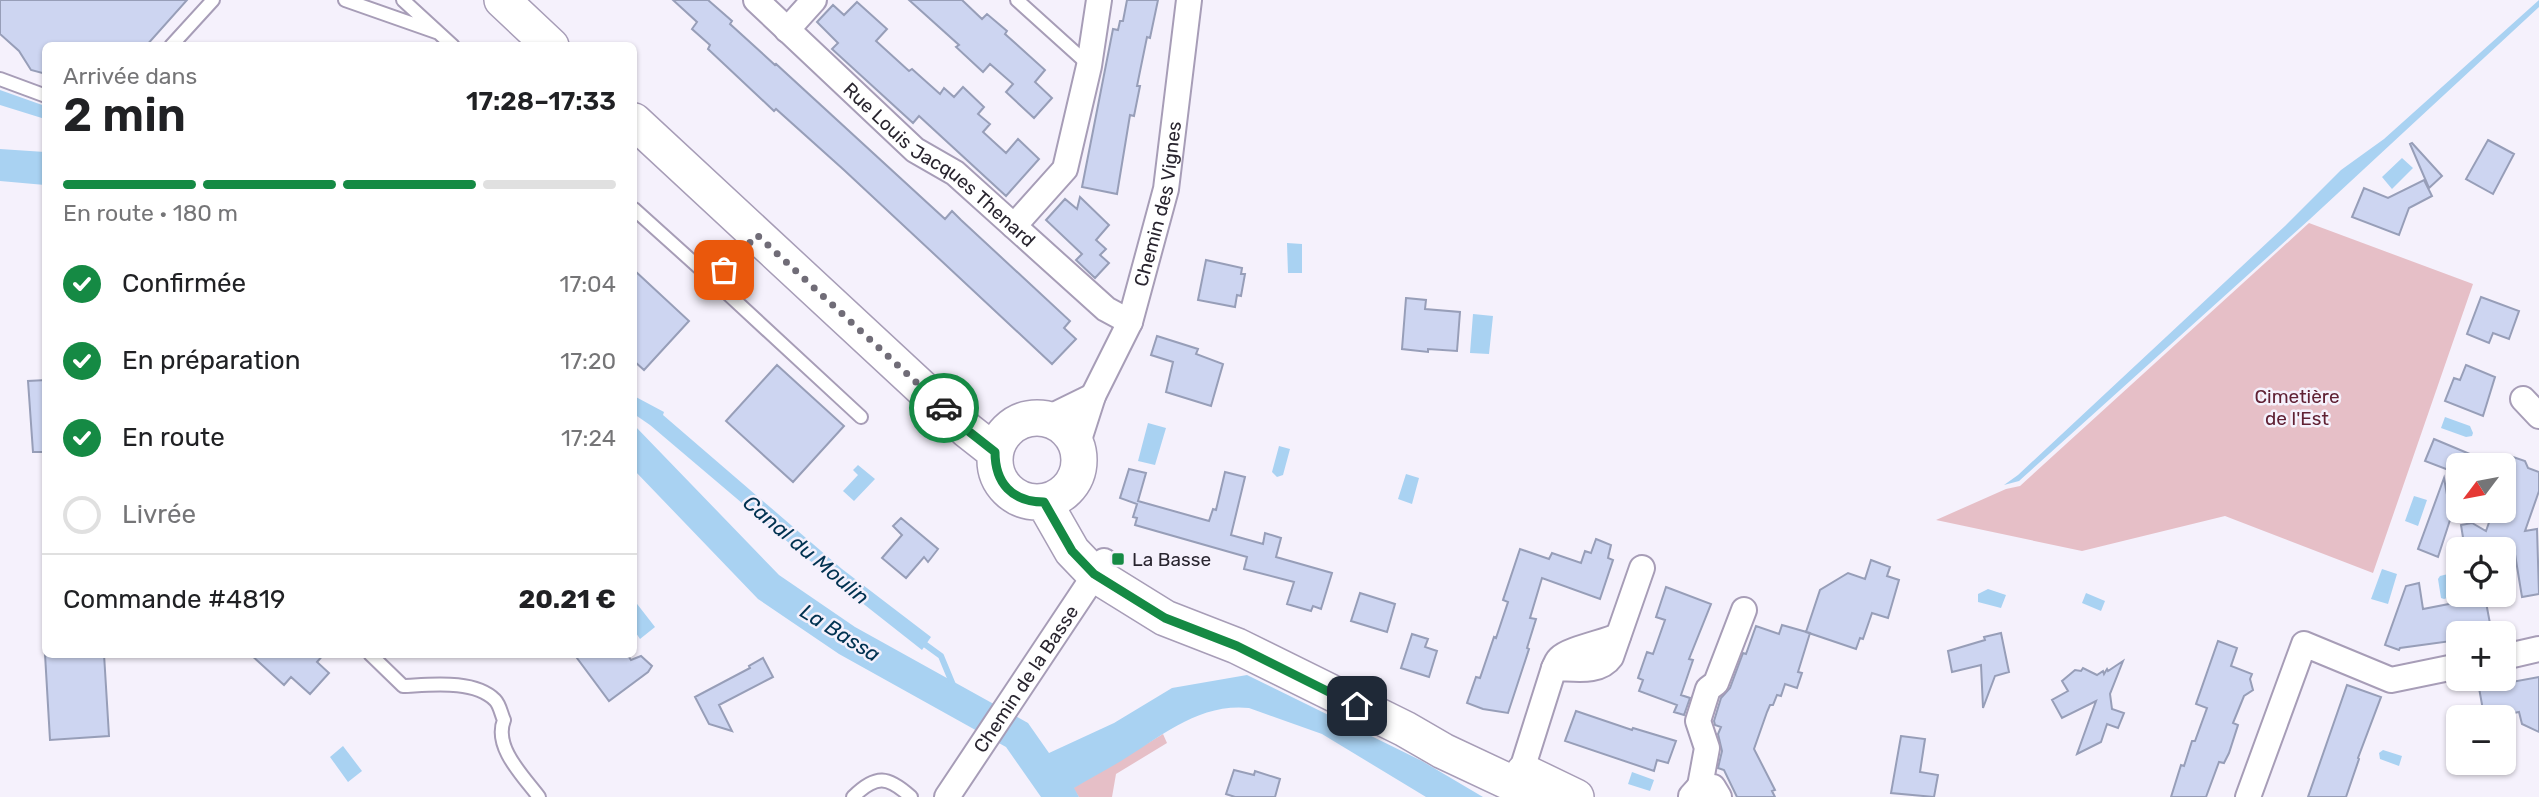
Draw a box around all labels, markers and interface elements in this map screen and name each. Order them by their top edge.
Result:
text: Arrivée dans [63,62,197,90]
street label: Rue Louis Jacques Thenard [838,78,1040,252]
text: 17:28–17:33 [466,86,616,117]
text: 2 min [63,88,186,143]
street label: Chemin des Vignes [1129,120,1186,289]
text: En route · 180 m [63,199,238,227]
pin [694,240,754,300]
icon: bag [705,251,743,289]
icon: check [63,265,101,303]
text: Confirmée [122,268,246,299]
text: 17:04 [560,270,616,298]
icon: check [63,342,101,380]
text: En préparation [122,345,300,376]
text: 17:20 [560,347,616,375]
courier [909,373,979,443]
park label: Cimetière de l'Est [2254,385,2340,430]
icon: car [925,389,963,427]
icon: check [63,419,101,457]
text: En route [122,422,225,453]
text: 17:24 [561,424,616,452]
north arrow [2446,453,2516,523]
map controls [2446,453,2516,775]
water label: Canal du Moulin [738,490,874,609]
text: Livrée [122,499,196,530]
button: locate [2446,537,2516,607]
place label: La Basse [1132,548,1211,571]
marker: La Basse [1110,551,1126,567]
text: Commande #4819 [63,584,285,615]
text: 20.21 € [518,584,616,615]
water label: La Bassa [796,598,885,667]
street label: Chemin de la Basse [969,601,1083,757]
button: + [2446,621,2516,691]
pin [1327,676,1387,736]
icon: home [1338,687,1376,725]
button: − [2446,705,2516,775]

